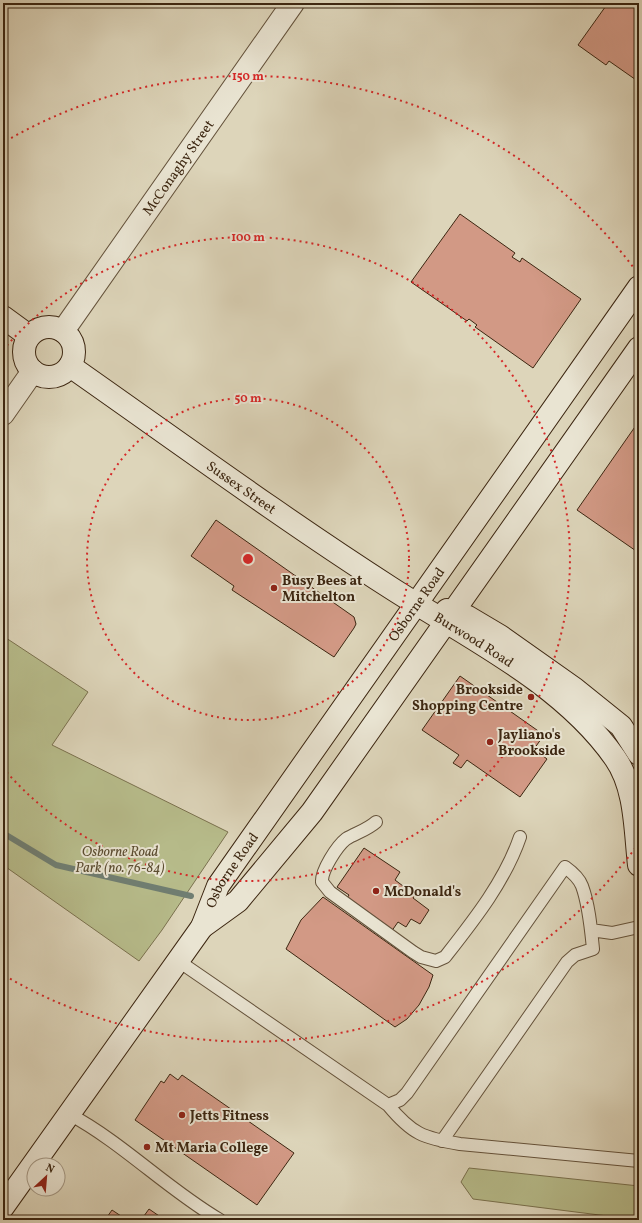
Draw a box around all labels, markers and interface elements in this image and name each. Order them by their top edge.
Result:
text: 150 m [232,69,264,85]
street label: McConaghy Street [139,116,219,220]
text: 100 m [231,230,265,246]
text: 50 m [234,391,262,407]
street label: Sussex Street [202,457,279,519]
centre of rings [241,552,255,566]
street label: Osborne Road [385,564,450,646]
place label: Busy Bees at Mitchelton [282,572,362,607]
marker: Busy Bees at Mitchelton [269,583,279,593]
street label: Burwood Road [430,609,517,673]
place label: Brookside Shopping Centre [412,681,523,716]
marker: Brookside Shopping Centre [526,692,536,702]
place label: Jayliano's Brookside [497,726,565,761]
marker: Jayliano's Brookside [485,737,495,747]
street label: Osborne Road [202,829,264,911]
park label: Osborne Road Park (no. 76-84) [75,843,165,878]
place label: McDonald's [384,883,461,902]
marker: McDonald's [371,886,381,896]
place label: Jetts Fitness [189,1107,269,1126]
marker: Jetts Fitness [177,1110,187,1120]
place label: Mt Maria College [155,1139,268,1158]
marker: Mt Maria College [142,1142,152,1152]
north arrow [26,1157,66,1197]
text: N [43,1161,57,1178]

